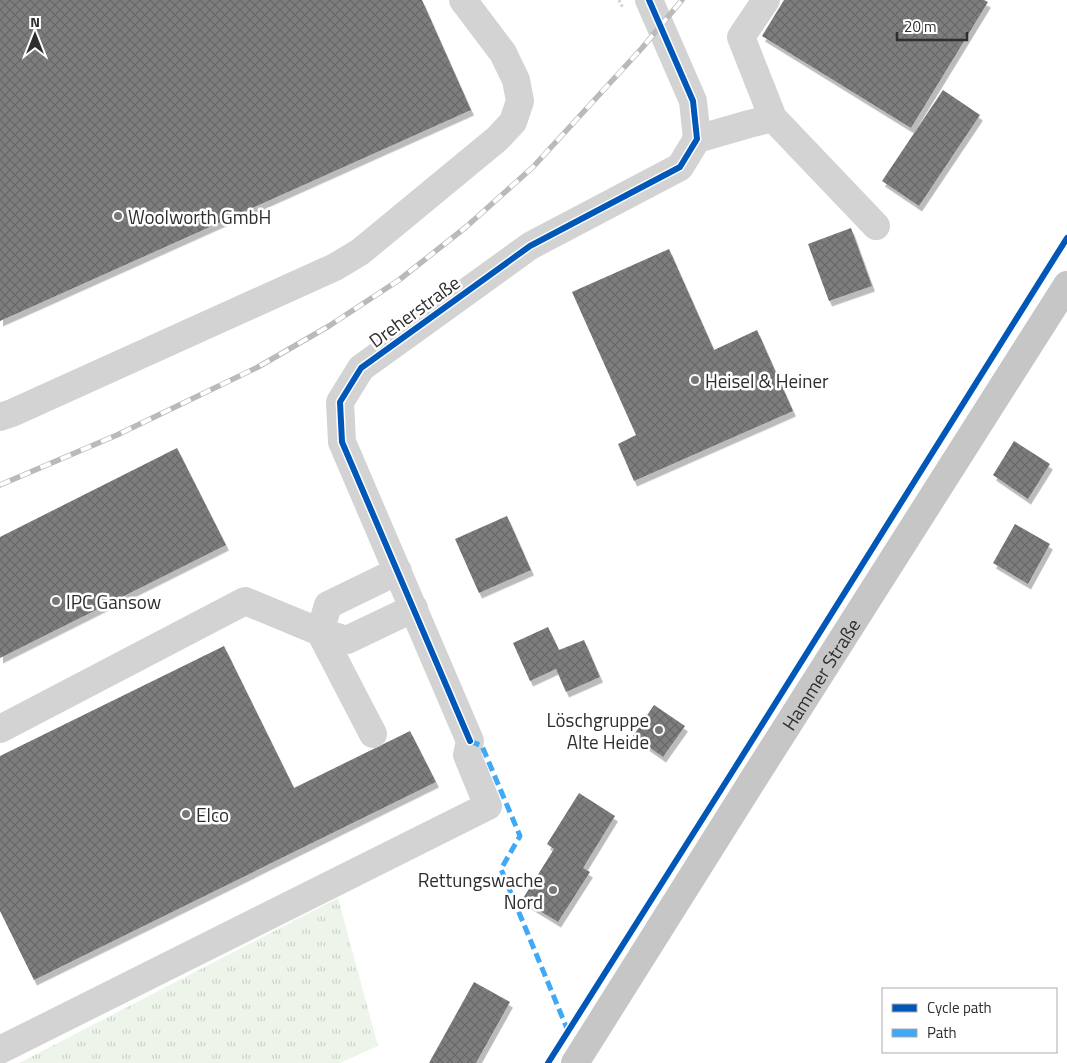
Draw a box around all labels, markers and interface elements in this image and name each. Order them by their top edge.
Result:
north arrow [10,10,60,60]
scale bar [897,10,967,42]
text: N [30,11,40,32]
text: 20 m [904,15,937,38]
place label: Woolworth GmbH [128,202,271,231]
marker: Woolworth GmbH [112,210,124,222]
street label: Dreherstraße [362,268,466,354]
place label: Heisel & Heiner [705,366,829,395]
marker: Heisel & Heiner [689,374,701,386]
place label: IPC Gansow [66,587,161,616]
marker: IPC Gansow [50,595,62,607]
street label: Hammer Straße [774,612,867,736]
place label: Löschgruppe Alte Heide [547,705,649,756]
marker: Löschgruppe Alte Heide [653,724,665,736]
place label: Elco [196,800,229,829]
marker: Elco [180,808,192,820]
place label: Rettungswache Nord [418,865,543,916]
marker: Rettungswache Nord [547,884,559,896]
legend [882,988,1057,1053]
text: Cycle path [927,996,992,1019]
text: Path [927,1021,957,1044]

